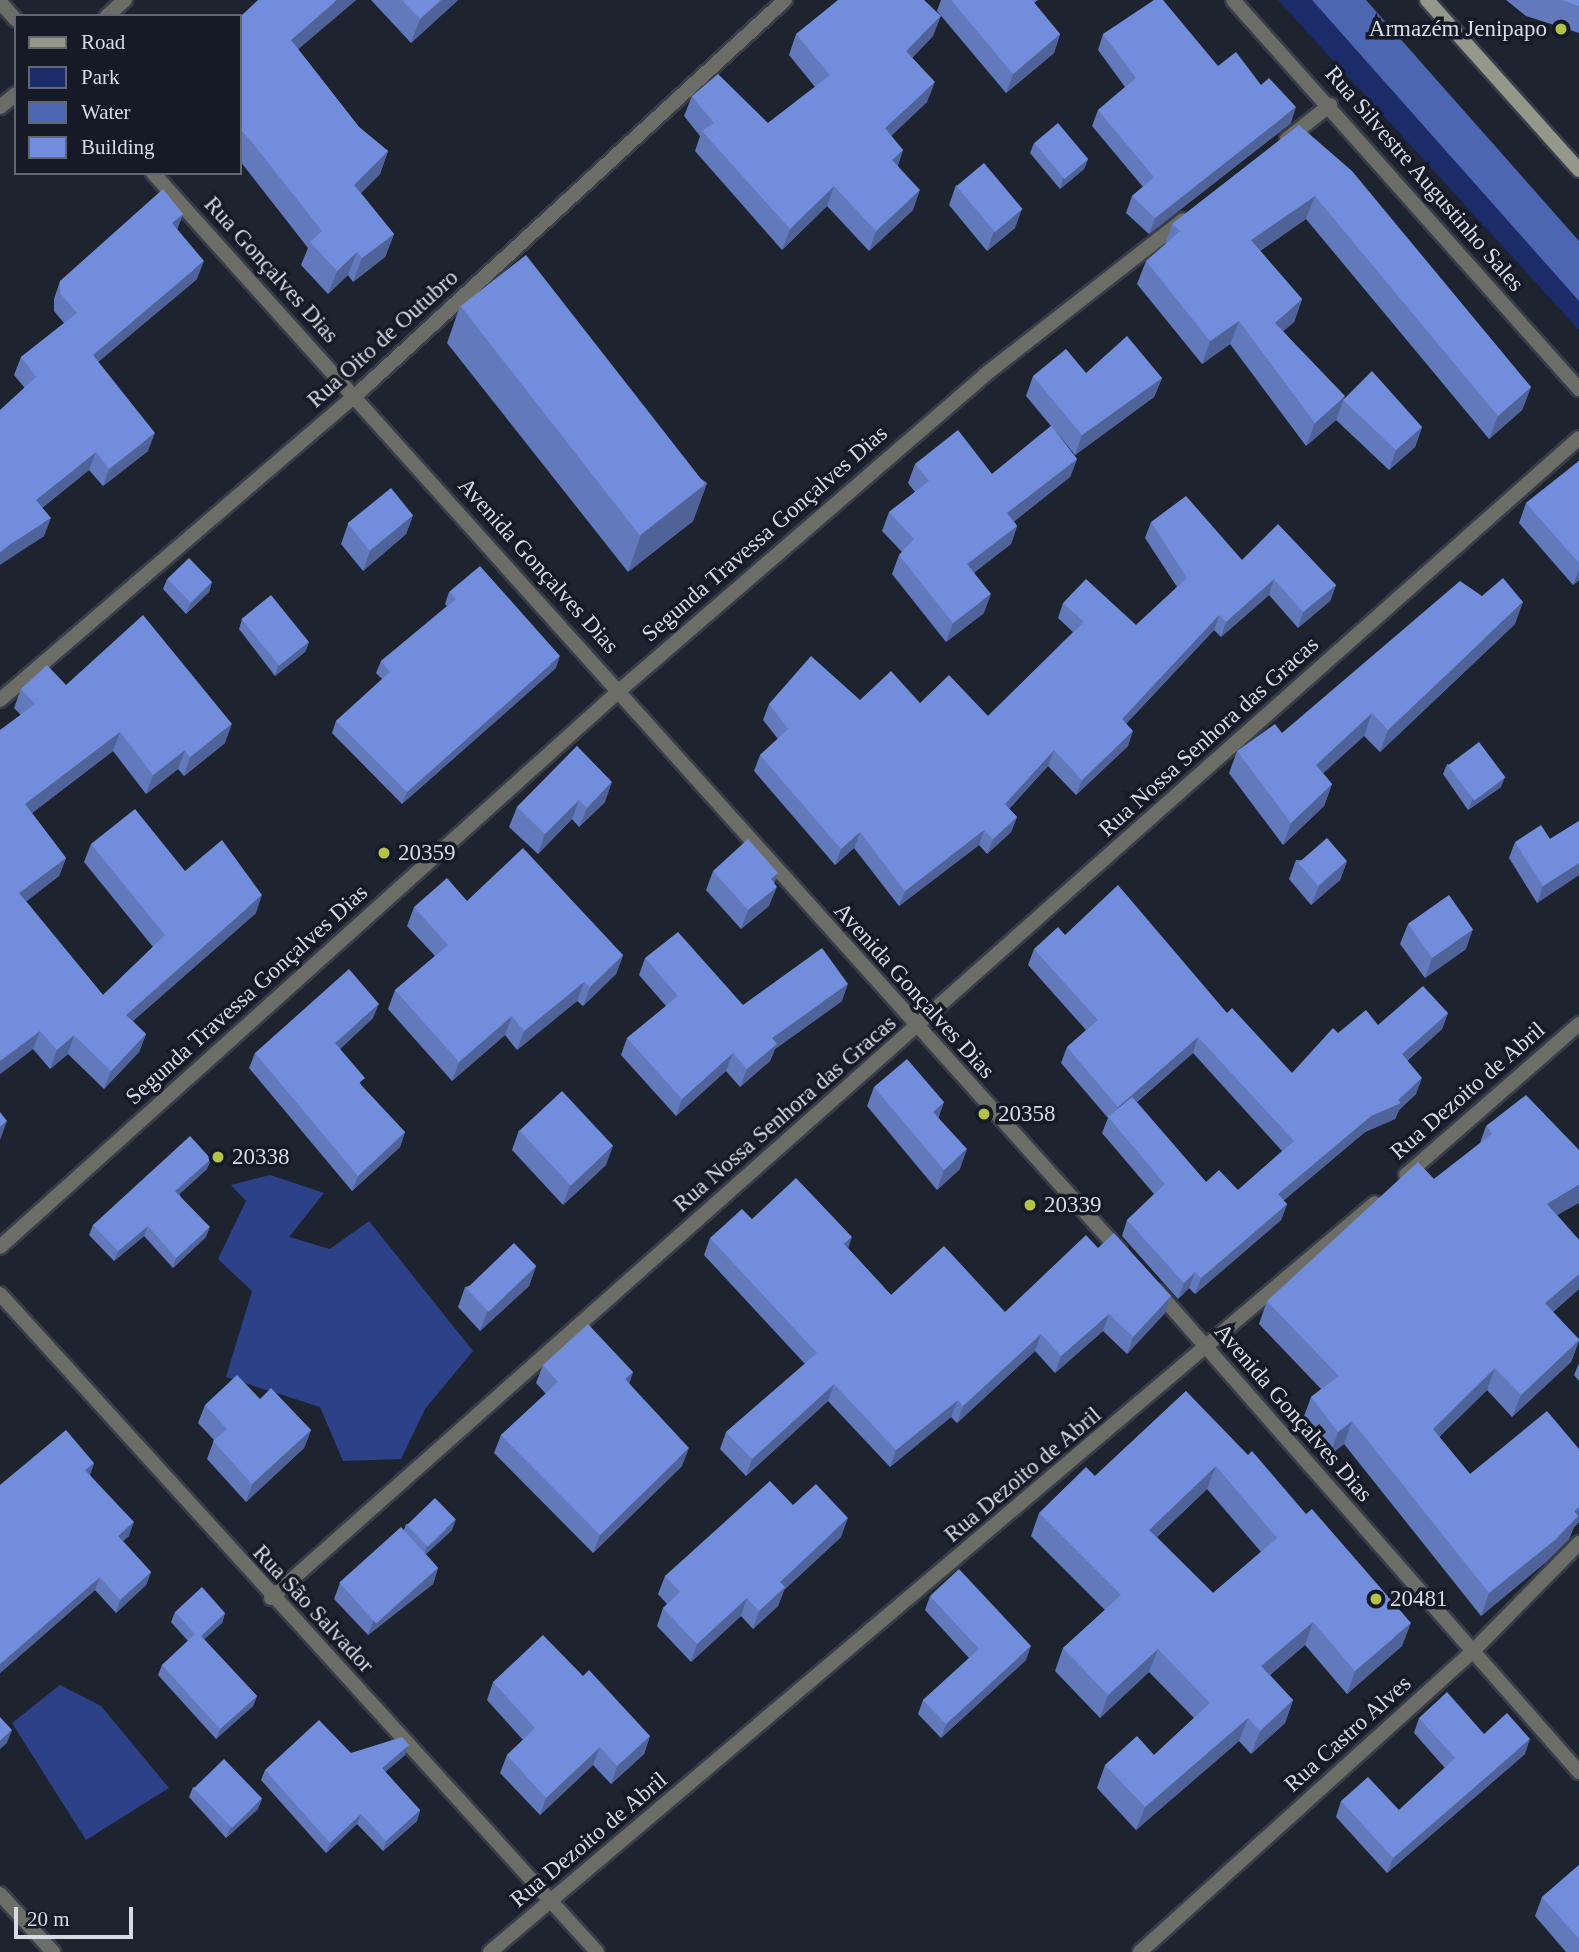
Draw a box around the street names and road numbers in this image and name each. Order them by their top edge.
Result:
street label: Rua Silvestre Augustinho Sales [1318,60,1530,298]
street label: Rua Gonçalves Dias [198,191,344,349]
street label: Rua Oito de Outubro [302,264,464,414]
street label: Segunda Travessa Gonçalves Dias [636,420,894,648]
street label: Avenida Gonçalves Dias [452,472,624,660]
street label: Rua Nossa Senhora das Gracas [1093,631,1325,843]
street label: Segunda Travessa Gonçalves Dias [120,879,374,1111]
street label: Avenida Gonçalves Dias [828,897,1000,1085]
street label: Rua Nossa Senhora das Gracas [668,1010,902,1218]
street label: Rua Dezoito de Abril [1384,1016,1552,1166]
street label: Avenida Gonçalves Dias [1208,1318,1378,1508]
street label: Rua Dezoito de Abril [939,1401,1107,1549]
street label: Rua São Salvador [247,1539,379,1679]
street label: Rua Castro Alves [1278,1669,1418,1799]
street label: Rua Dezoito de Abril [505,1766,673,1914]

